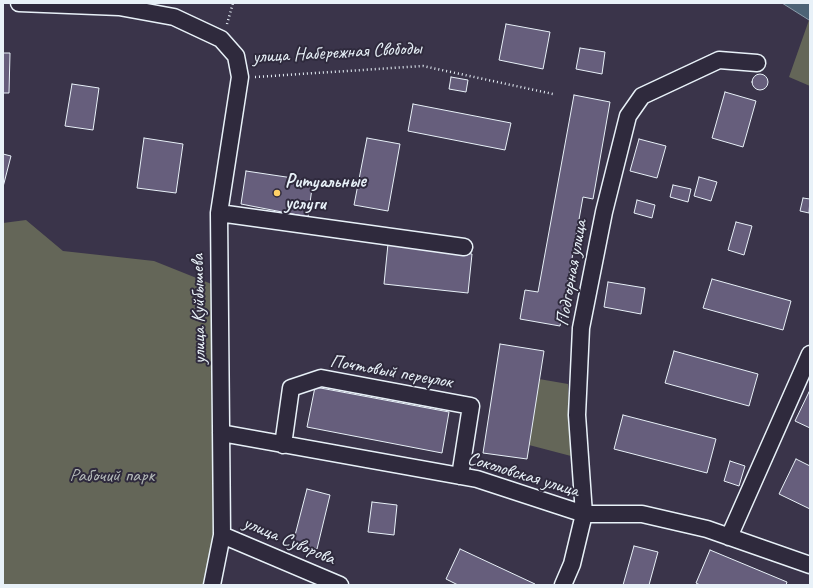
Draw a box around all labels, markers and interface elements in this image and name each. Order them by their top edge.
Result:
street label: улица Набережная Свободы [252,37,422,69]
place label: Ритуальные услуги [285,171,365,215]
marker: Ритуальные услуги [272,188,282,198]
street label: Подгорная улица [551,218,593,328]
street label: улица Куйбышева [187,254,211,364]
street label: Почтовый переулок [328,350,454,394]
street label: Соколовская улица [465,447,581,503]
park label: Рабочий парк [70,465,154,487]
street label: улица Суворова [240,512,338,570]

